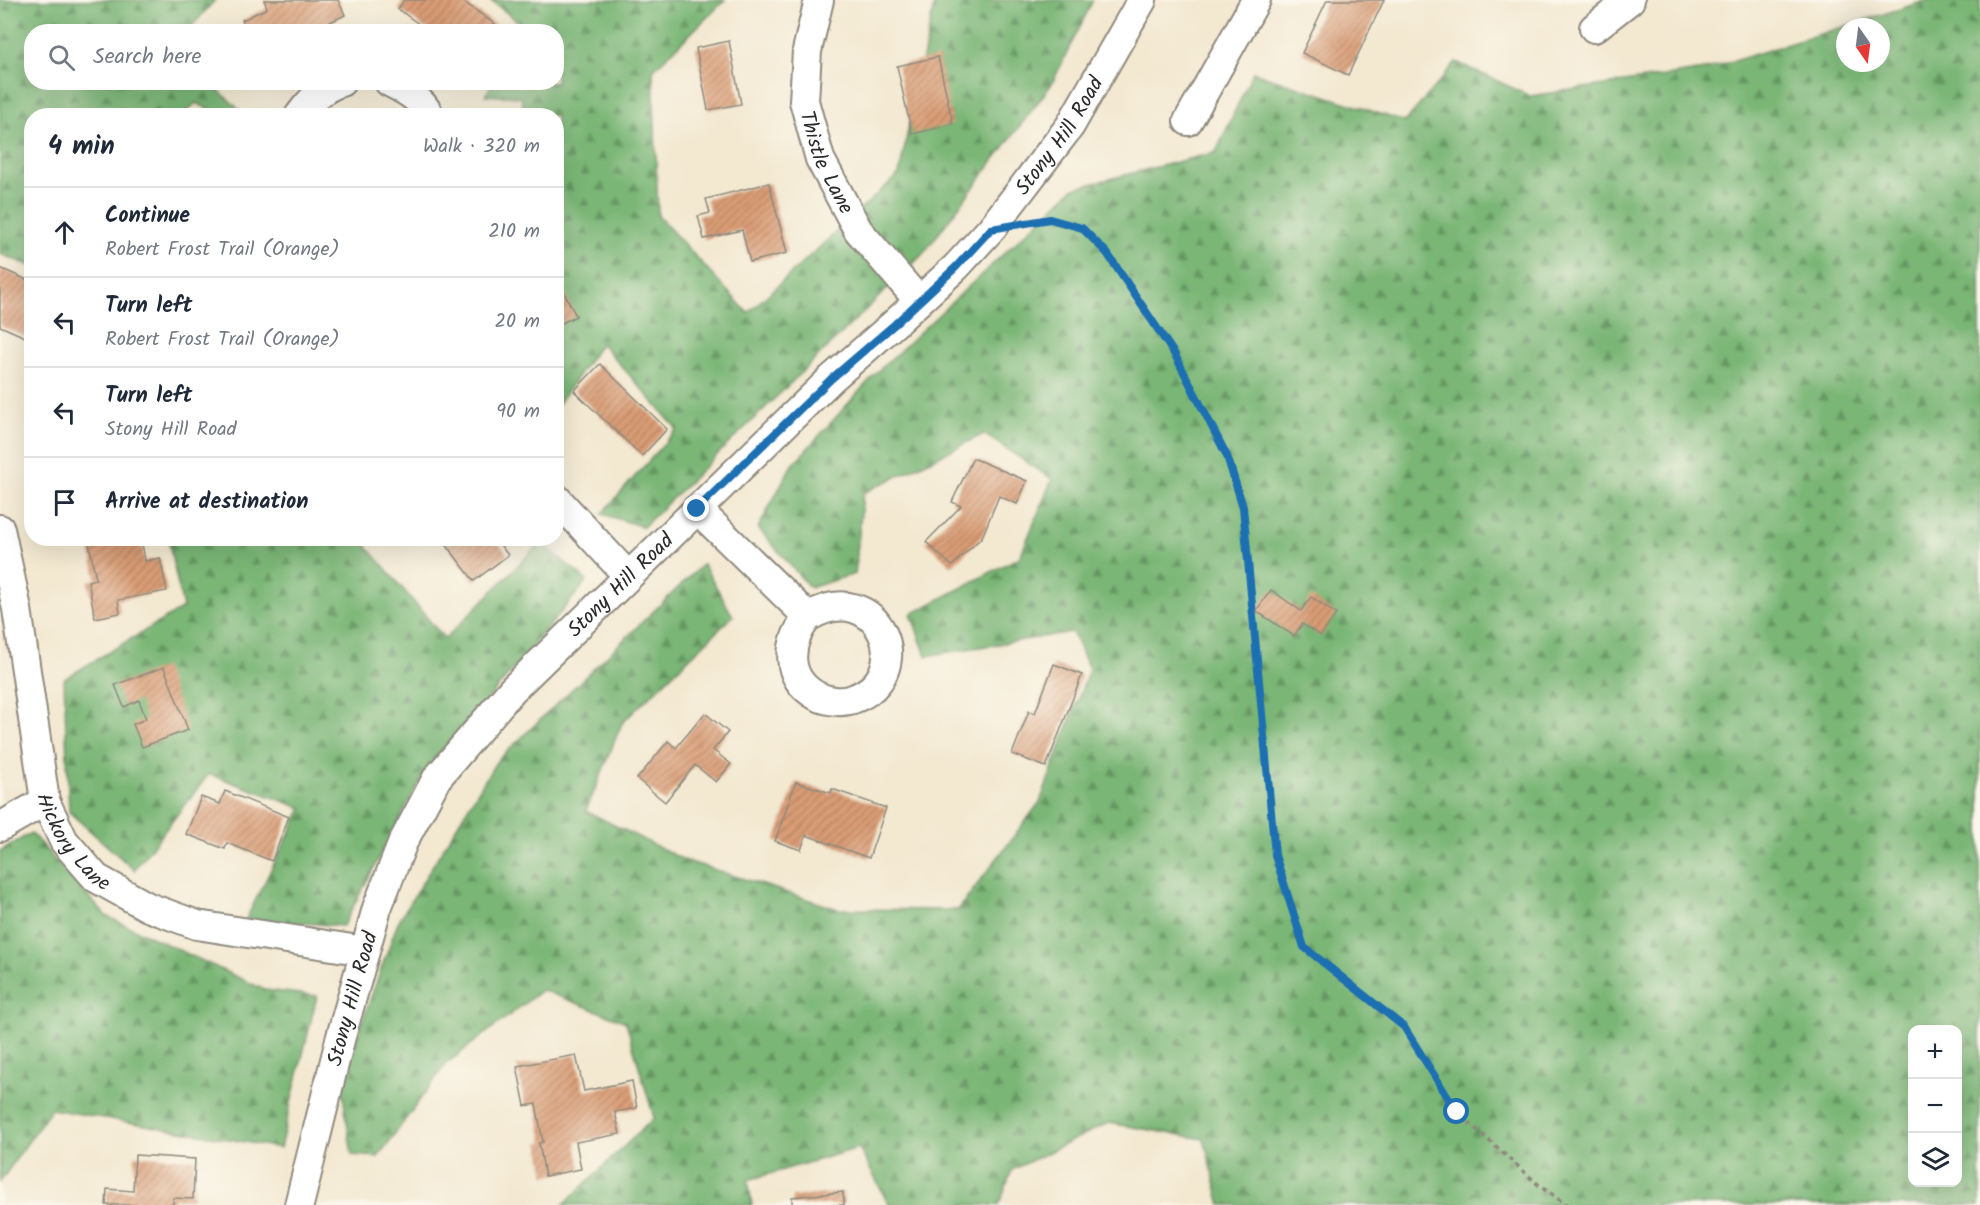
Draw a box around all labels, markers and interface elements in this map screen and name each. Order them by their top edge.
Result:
north arrow [1836,18,1890,72]
search box [24,24,564,90]
text: Search here [93,40,201,75]
icon: search [45,41,78,74]
street label: Stony Hill Road [1008,70,1113,203]
street label: Thistle Lane [789,107,862,221]
text: 4 min [48,126,115,168]
text: Walk · 320 m [423,131,540,163]
text: Continue [105,199,190,234]
icon: ahead [48,216,81,249]
text: 210 m [488,216,540,248]
text: Robert Frost Trail (Orange) [105,234,340,266]
text: Turn left [105,289,192,324]
icon: left [48,306,81,339]
text: 20 m [494,306,540,338]
text: Robert Frost Trail (Orange) [105,324,340,356]
text: Turn left [105,379,192,414]
icon: left [48,396,81,429]
text: 90 m [496,396,540,428]
text: Stony Hill Road [105,414,237,446]
text: Arrive at destination [105,485,308,520]
icon: arrive [48,486,81,519]
route end [683,495,709,521]
street label: Stony Hill Road [560,525,682,646]
street label: Hickory Lane [26,792,116,901]
street label: Stony Hill Road [319,928,388,1070]
map controls [1908,1025,1962,1187]
button: + [1908,1025,1962,1079]
button: − [1908,1079,1962,1133]
route start [1443,1098,1469,1124]
button: layers [1908,1133,1962,1187]

